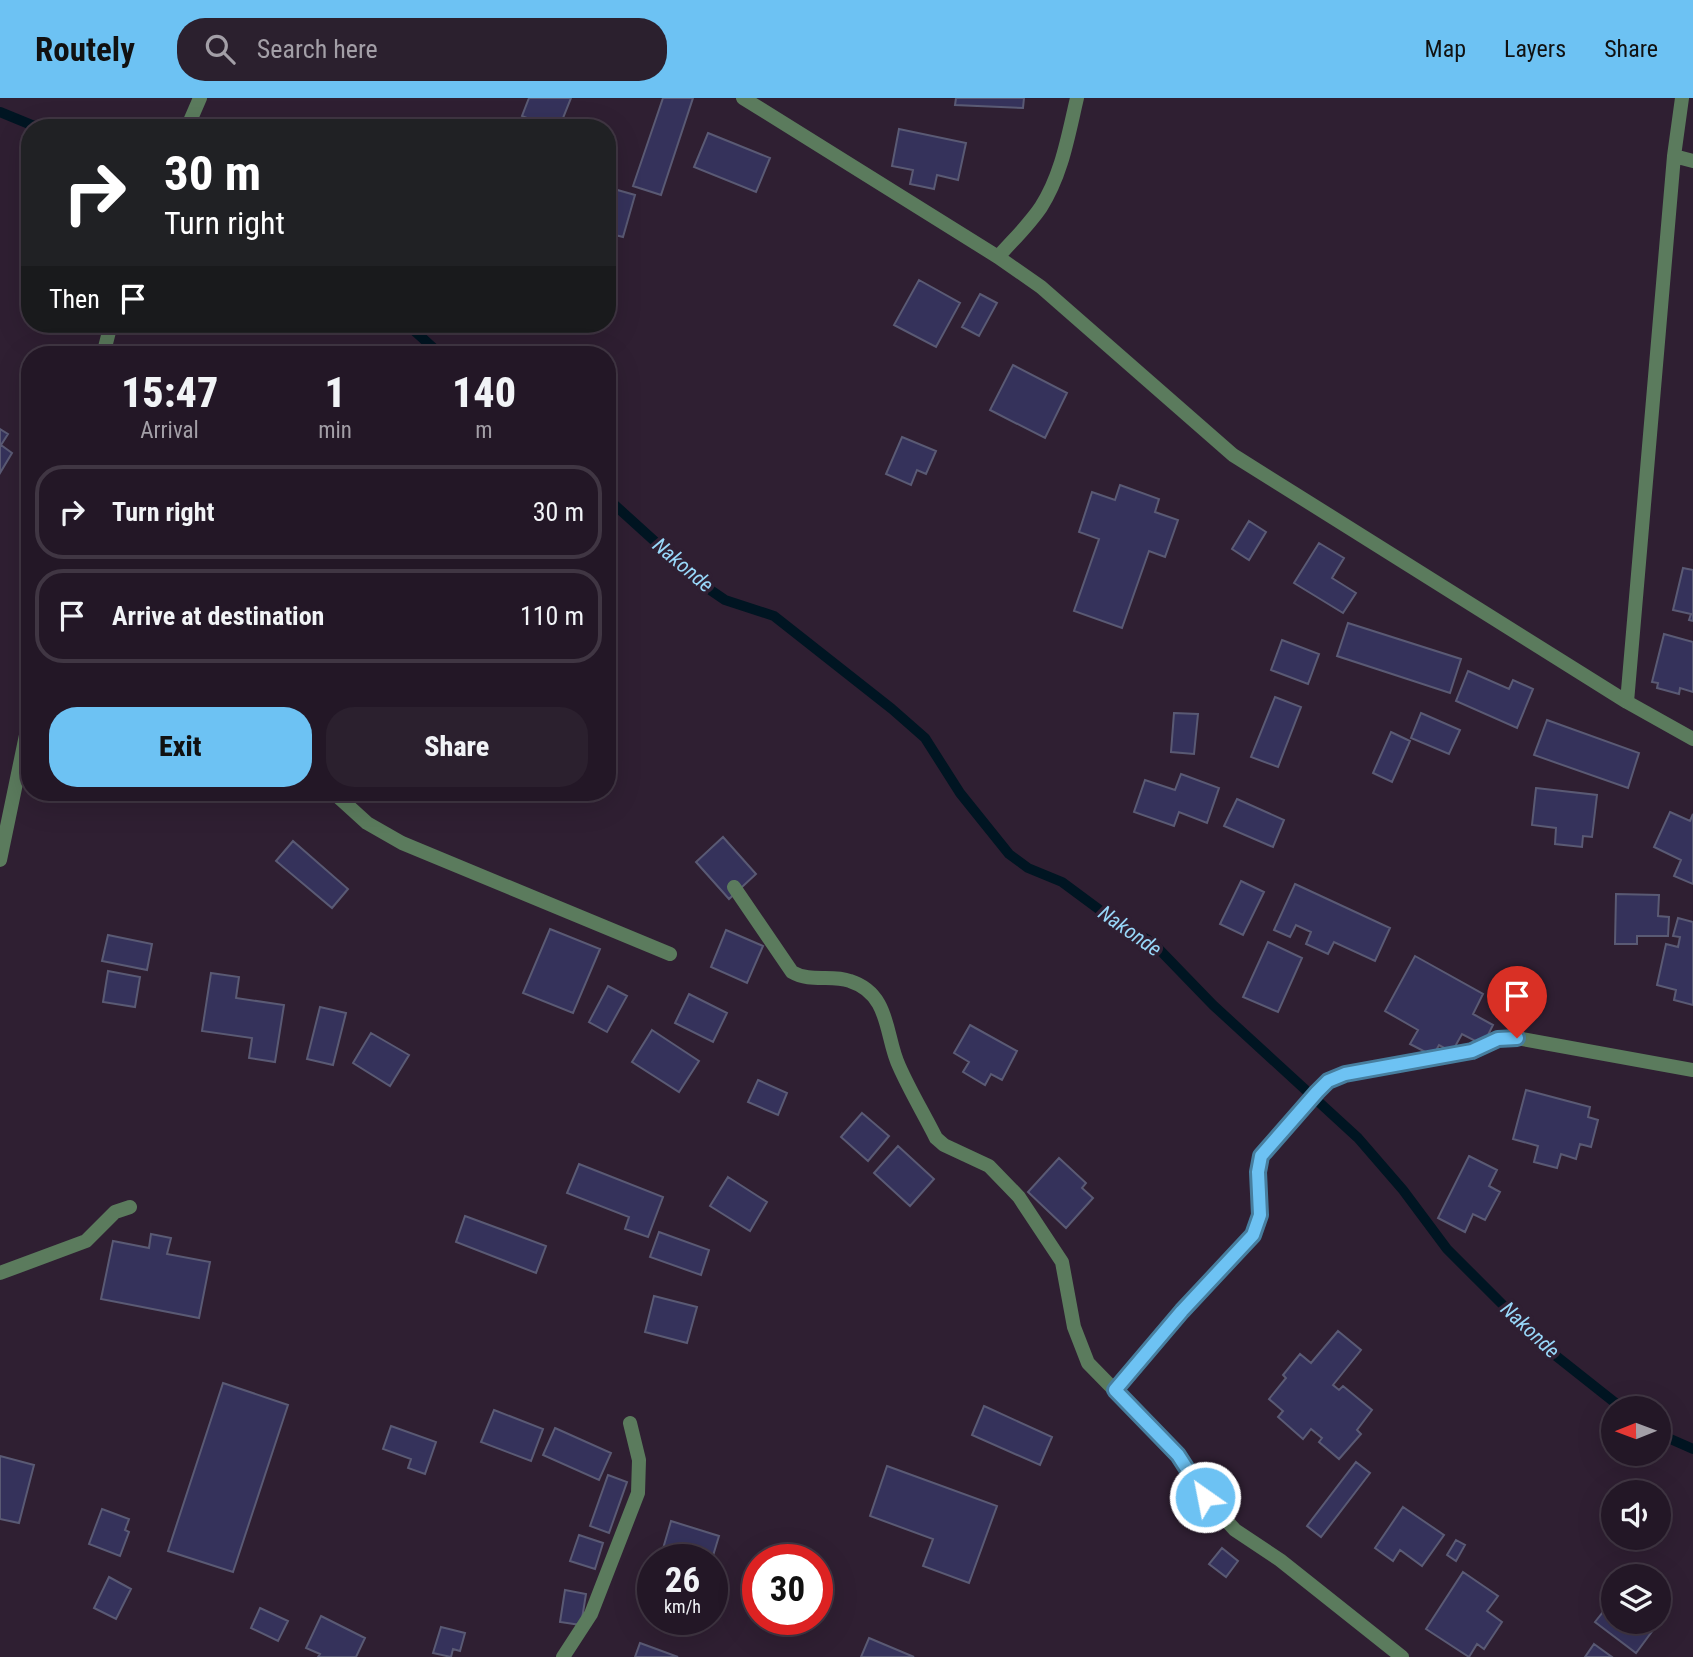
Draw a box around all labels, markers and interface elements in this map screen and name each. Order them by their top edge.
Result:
search box [177,18,667,81]
text: Routely [35,30,135,69]
icon: search [201,30,239,68]
text: Search here [257,34,378,64]
text: Map [1425,35,1466,63]
text: Layers [1504,35,1566,63]
text: Share [1604,35,1658,63]
text: 30 m [164,145,261,202]
icon: right [49,147,140,238]
text: Turn right [164,204,285,242]
icon: arrive [114,280,152,318]
text: Then [49,284,100,314]
text: 15:47 [121,368,218,417]
text: 1 [324,368,346,417]
text: 140 [452,368,516,417]
text: Arrival [140,417,199,444]
text: min [318,417,352,444]
text: m [475,417,493,444]
icon: right [53,493,91,531]
text: Turn right [112,497,214,527]
text: 30 m [533,497,584,527]
water label: Nakonde [648,533,718,597]
icon: arrive [53,597,91,635]
text: Arrive at destination [112,601,324,631]
text: 110 m [520,601,584,631]
button: Exit [49,707,312,787]
button: Share [326,707,588,787]
water label: Nakonde [1094,901,1166,961]
pin [1487,966,1547,1038]
icon: arrive [1498,977,1536,1015]
water label: Nakonde [1496,1297,1564,1363]
north arrow [1601,1396,1671,1466]
map controls [1601,1396,1671,1634]
position arrow [1168,1460,1242,1534]
button: sound [1601,1480,1671,1550]
speed limit sign: 30 [742,1544,833,1635]
text: 26 [665,1560,700,1601]
button: layers [1601,1564,1671,1634]
text: km/h [664,1596,701,1617]

